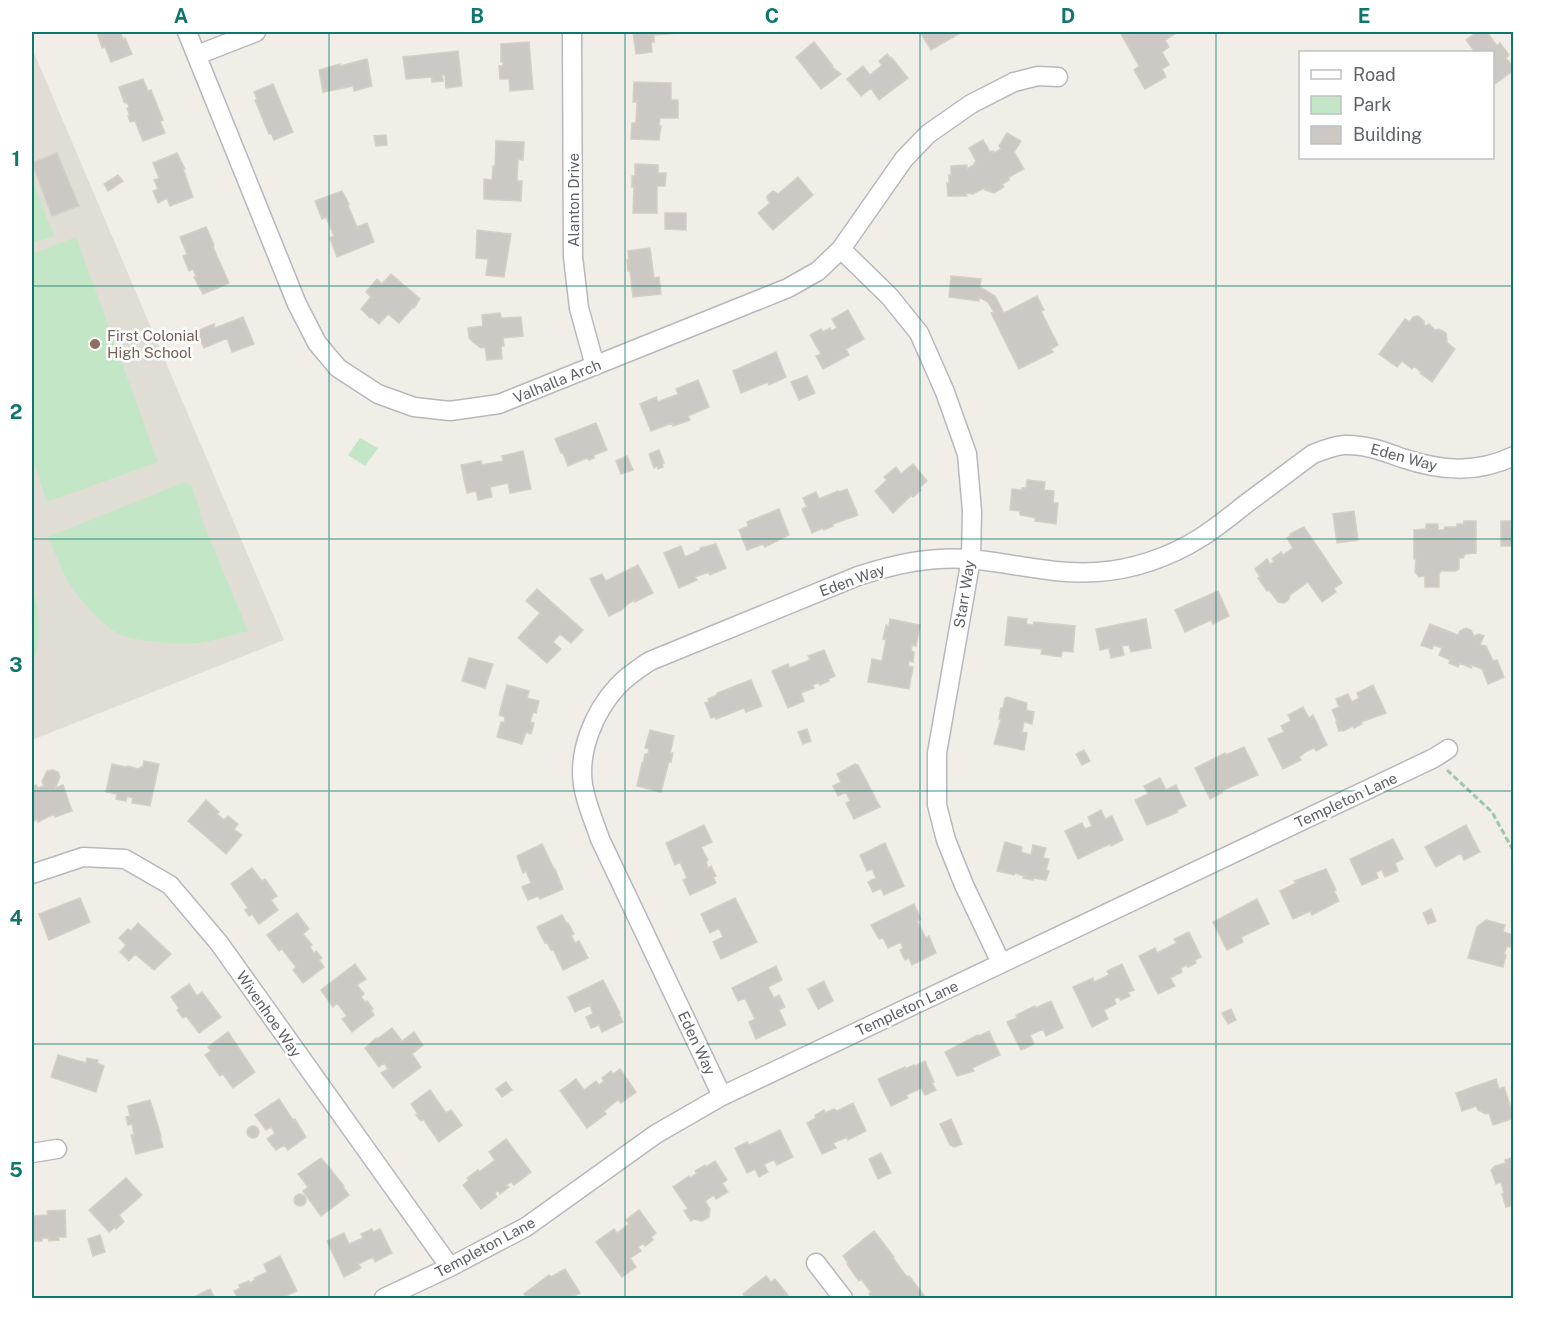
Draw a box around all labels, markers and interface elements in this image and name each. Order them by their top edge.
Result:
text: A [174,4,188,28]
text: B [470,4,484,28]
text: C [765,4,779,28]
text: D [1061,4,1075,28]
text: E [1358,4,1370,28]
legend [1299,51,1494,159]
text: Road [1353,64,1396,85]
text: Park [1353,94,1391,115]
text: Building [1353,124,1422,145]
text: 1 [12,147,20,171]
street label: Alanton Drive [565,153,582,247]
place label: First Colonial High School [107,327,199,361]
marker: First Colonial High School [88,337,102,351]
street label: Valhalla Arch [511,356,603,406]
text: 2 [10,400,22,424]
street label: Eden Way [1369,440,1439,474]
street label: Starr Way [950,559,978,629]
street label: Eden Way [817,560,887,600]
text: 3 [9,653,23,677]
street label: Templeton Lane [1292,769,1400,831]
text: 4 [9,906,23,930]
street label: Wivenhoe Way [233,968,305,1060]
street label: Templeton Lane [853,977,961,1039]
street label: Eden Way [675,1008,719,1078]
text: 5 [9,1158,23,1182]
street label: Templeton Lane [432,1213,538,1281]

